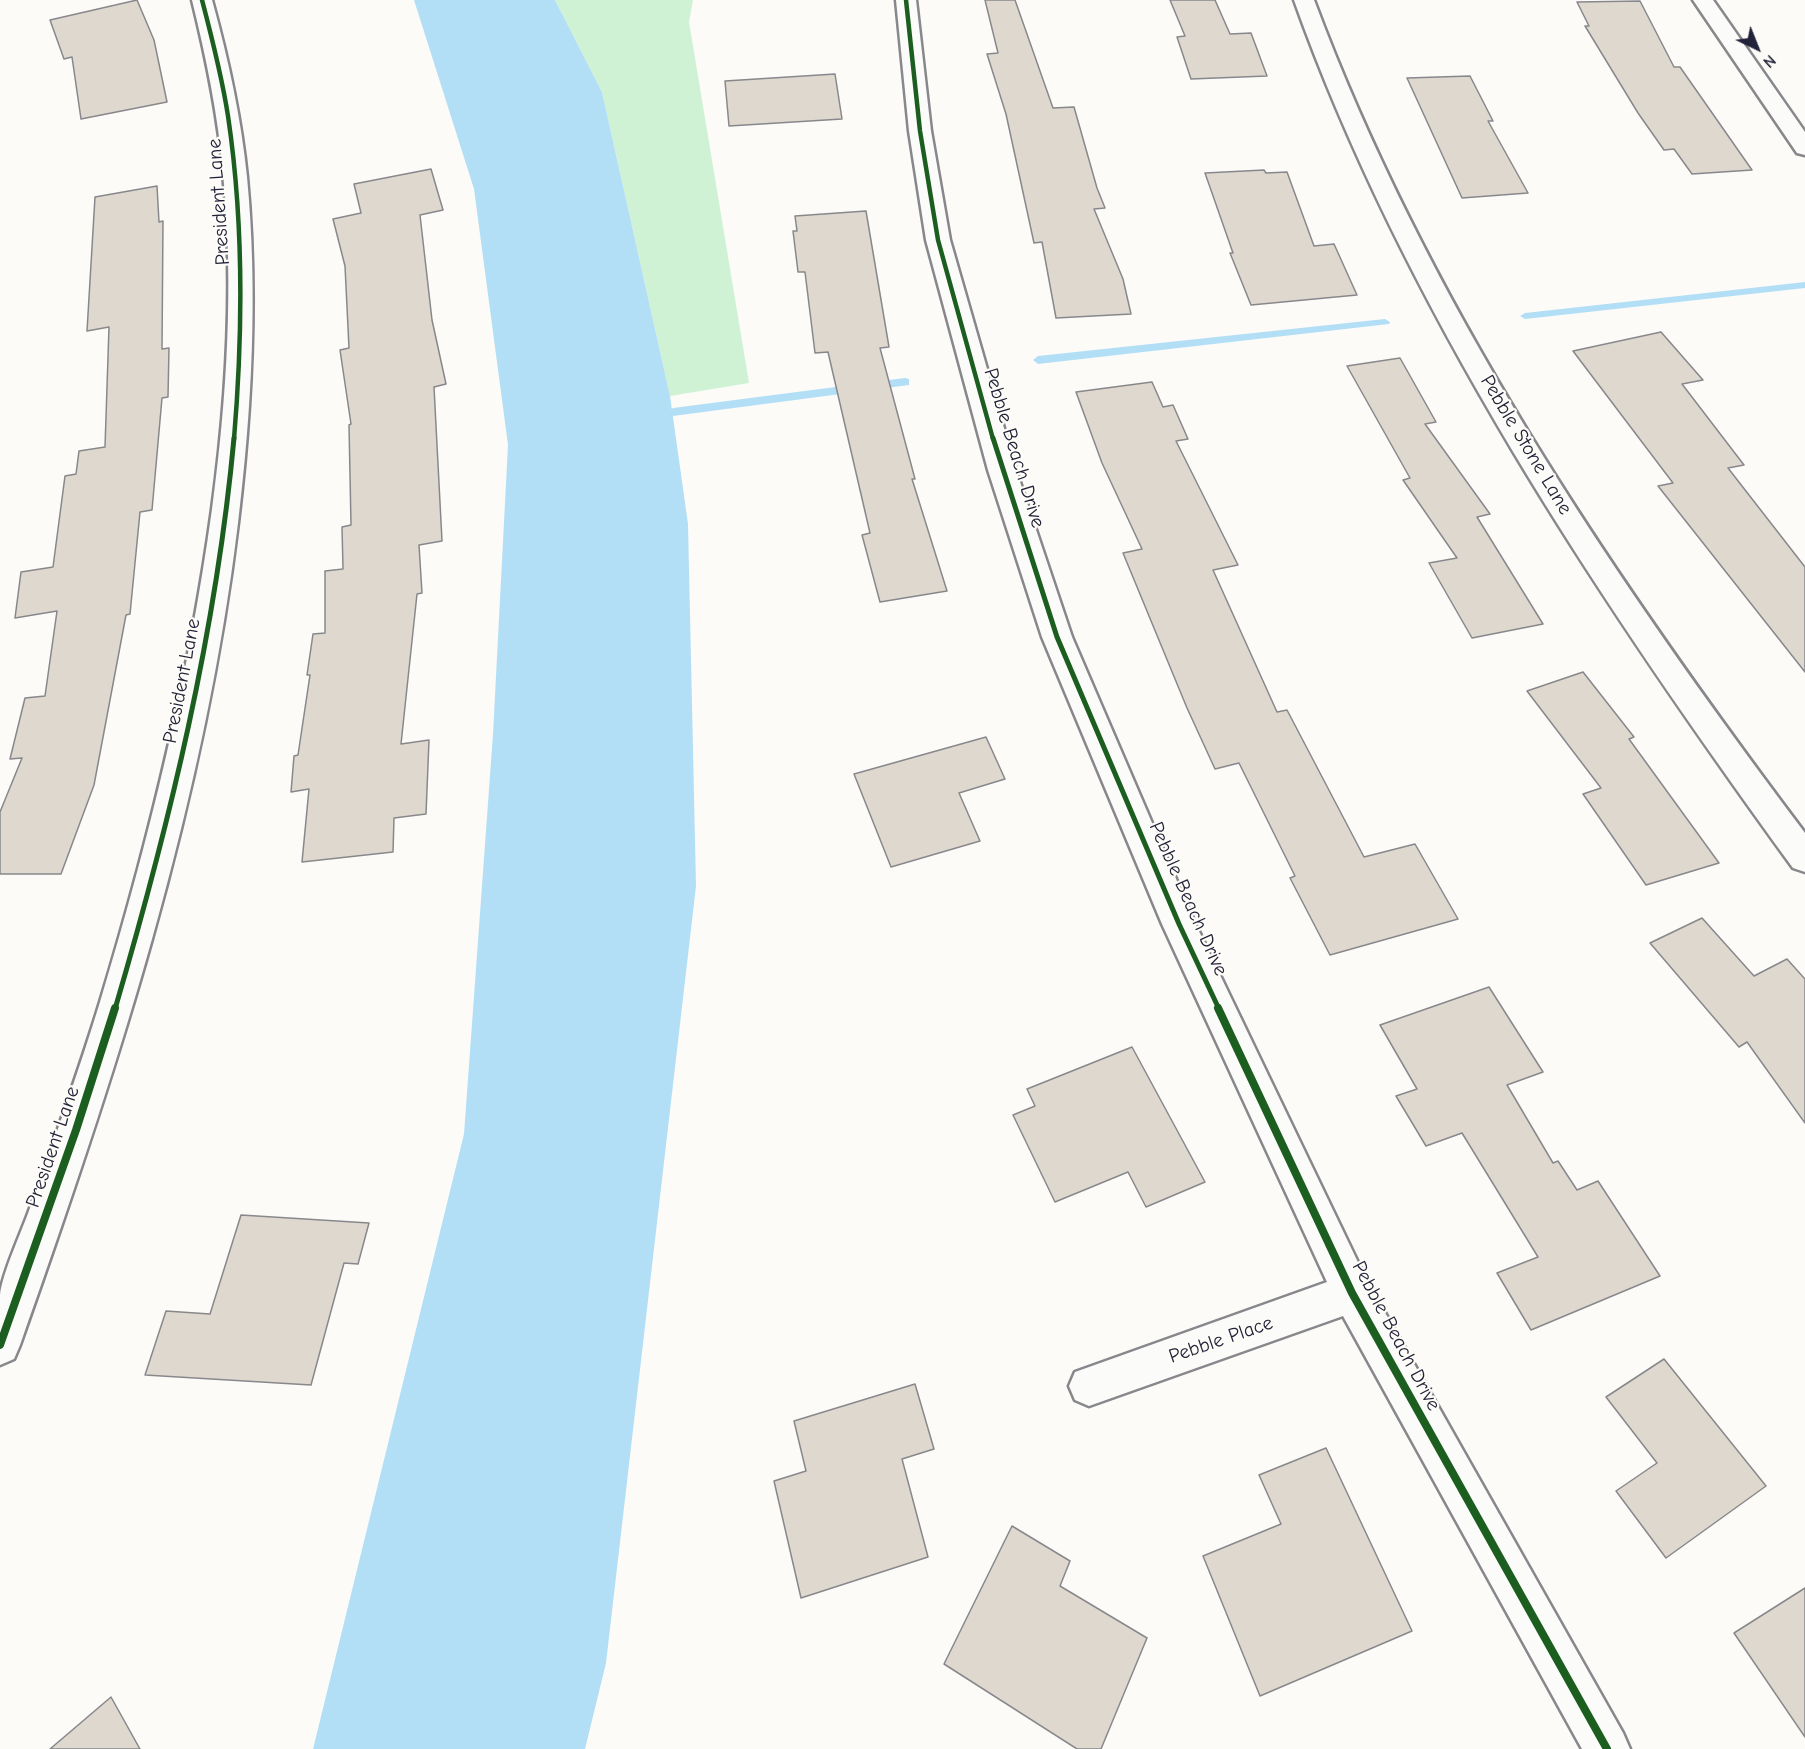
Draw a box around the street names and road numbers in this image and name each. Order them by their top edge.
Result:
street label: President Lane [203,138,235,266]
street label: Pebble Beach Drive [978,365,1050,531]
street label: Pebble Stone Lane [1475,371,1577,519]
street label: President Lane [158,616,206,746]
street label: Pebble Beach Drive [1143,818,1233,980]
street label: President Lane [21,1083,85,1211]
street label: Pebble Beach Drive [1347,1257,1445,1415]
street label: Pebble Place [1166,1311,1276,1369]

